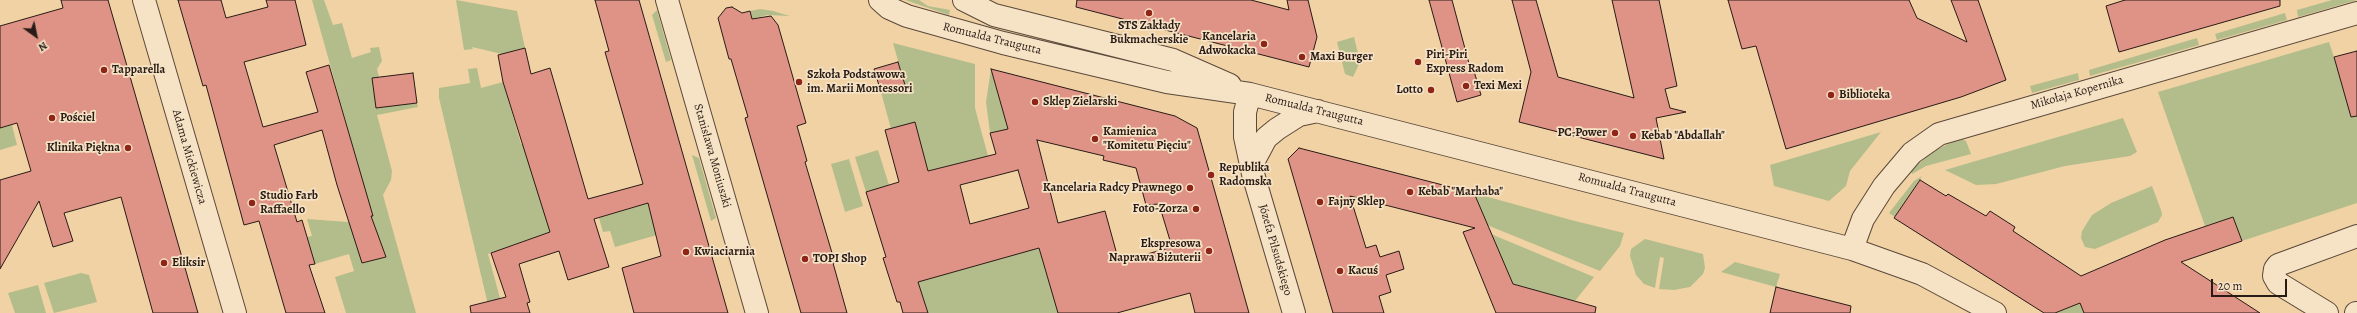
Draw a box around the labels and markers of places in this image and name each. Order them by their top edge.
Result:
marker: STS Zakłady Bukmacherskie [1144,8,1154,18]
place label: STS Zakłady Bukmacherskie [1110,19,1188,47]
place label: Kancelaria Adwokacka [1199,30,1256,58]
marker: Kancelaria Adwokacka [1259,39,1269,49]
place label: Piri-Piri Express Radom [1426,48,1504,76]
place label: Maxi Burger [1310,50,1373,64]
marker: Maxi Burger [1297,52,1307,62]
marker: Piri-Piri Express Radom [1413,57,1423,67]
place label: Tapparella [112,63,165,77]
marker: Tapparella [99,65,109,75]
place label: Szkoła Podstawowa im. Marii Montessori [807,68,913,96]
marker: Szkoła Podstawowa im. Marii Montessori [794,77,804,87]
place label: Texi Mexi [1474,79,1522,93]
marker: Texi Mexi [1461,81,1471,91]
place label: Lotto [1396,83,1423,97]
marker: Lotto [1426,85,1436,95]
place label: Biblioteka [1839,88,1890,102]
marker: Biblioteka [1826,90,1836,100]
place label: Sklep Zielarski [1043,95,1117,109]
marker: Sklep Zielarski [1030,97,1040,107]
place label: Pościel [60,111,95,125]
marker: Pościel [47,113,57,123]
place label: Kamienica "Komitetu Pięciu" [1103,125,1191,153]
place label: PC-Power [1557,126,1607,140]
marker: PC-Power [1610,128,1620,138]
place label: Kebab "Abdallah" [1641,129,1725,143]
marker: Kebab "Abdallah" [1628,131,1638,141]
marker: Kamienica "Komitetu Pięciu" [1090,134,1100,144]
place label: Klinika Piękna [47,141,120,155]
marker: Klinika Piękna [123,143,133,153]
place label: Republika Radomska [1219,161,1272,189]
marker: Republika Radomska [1206,170,1216,180]
place label: Kancelaria Radcy Prawnego [1043,181,1182,195]
marker: Kancelaria Radcy Prawnego [1185,183,1195,193]
place label: Kebab "Marhaba" [1418,185,1503,199]
marker: Kebab "Marhaba" [1405,187,1415,197]
place label: Studio Farb Raffaello [260,189,318,217]
place label: Fajny Sklep [1328,195,1385,209]
marker: Fajny Sklep [1315,197,1325,207]
marker: Studio Farb Raffaello [247,198,257,208]
place label: Foto-Zorza [1133,202,1188,216]
marker: Foto-Zorza [1191,204,1201,214]
place label: Ekspresowa Naprawa Biżuterii [1109,237,1201,265]
place label: Kwiaciarnia [694,245,755,259]
marker: Ekspresowa Naprawa Biżuterii [1204,246,1214,256]
marker: Kwiaciarnia [681,247,691,257]
place label: TOPI Shop [813,252,867,266]
marker: TOPI Shop [800,254,810,264]
place label: Eliksir [172,256,205,270]
marker: Eliksir [159,258,169,268]
place label: Kacuś [1348,264,1378,278]
marker: Kacuś [1335,266,1345,276]

